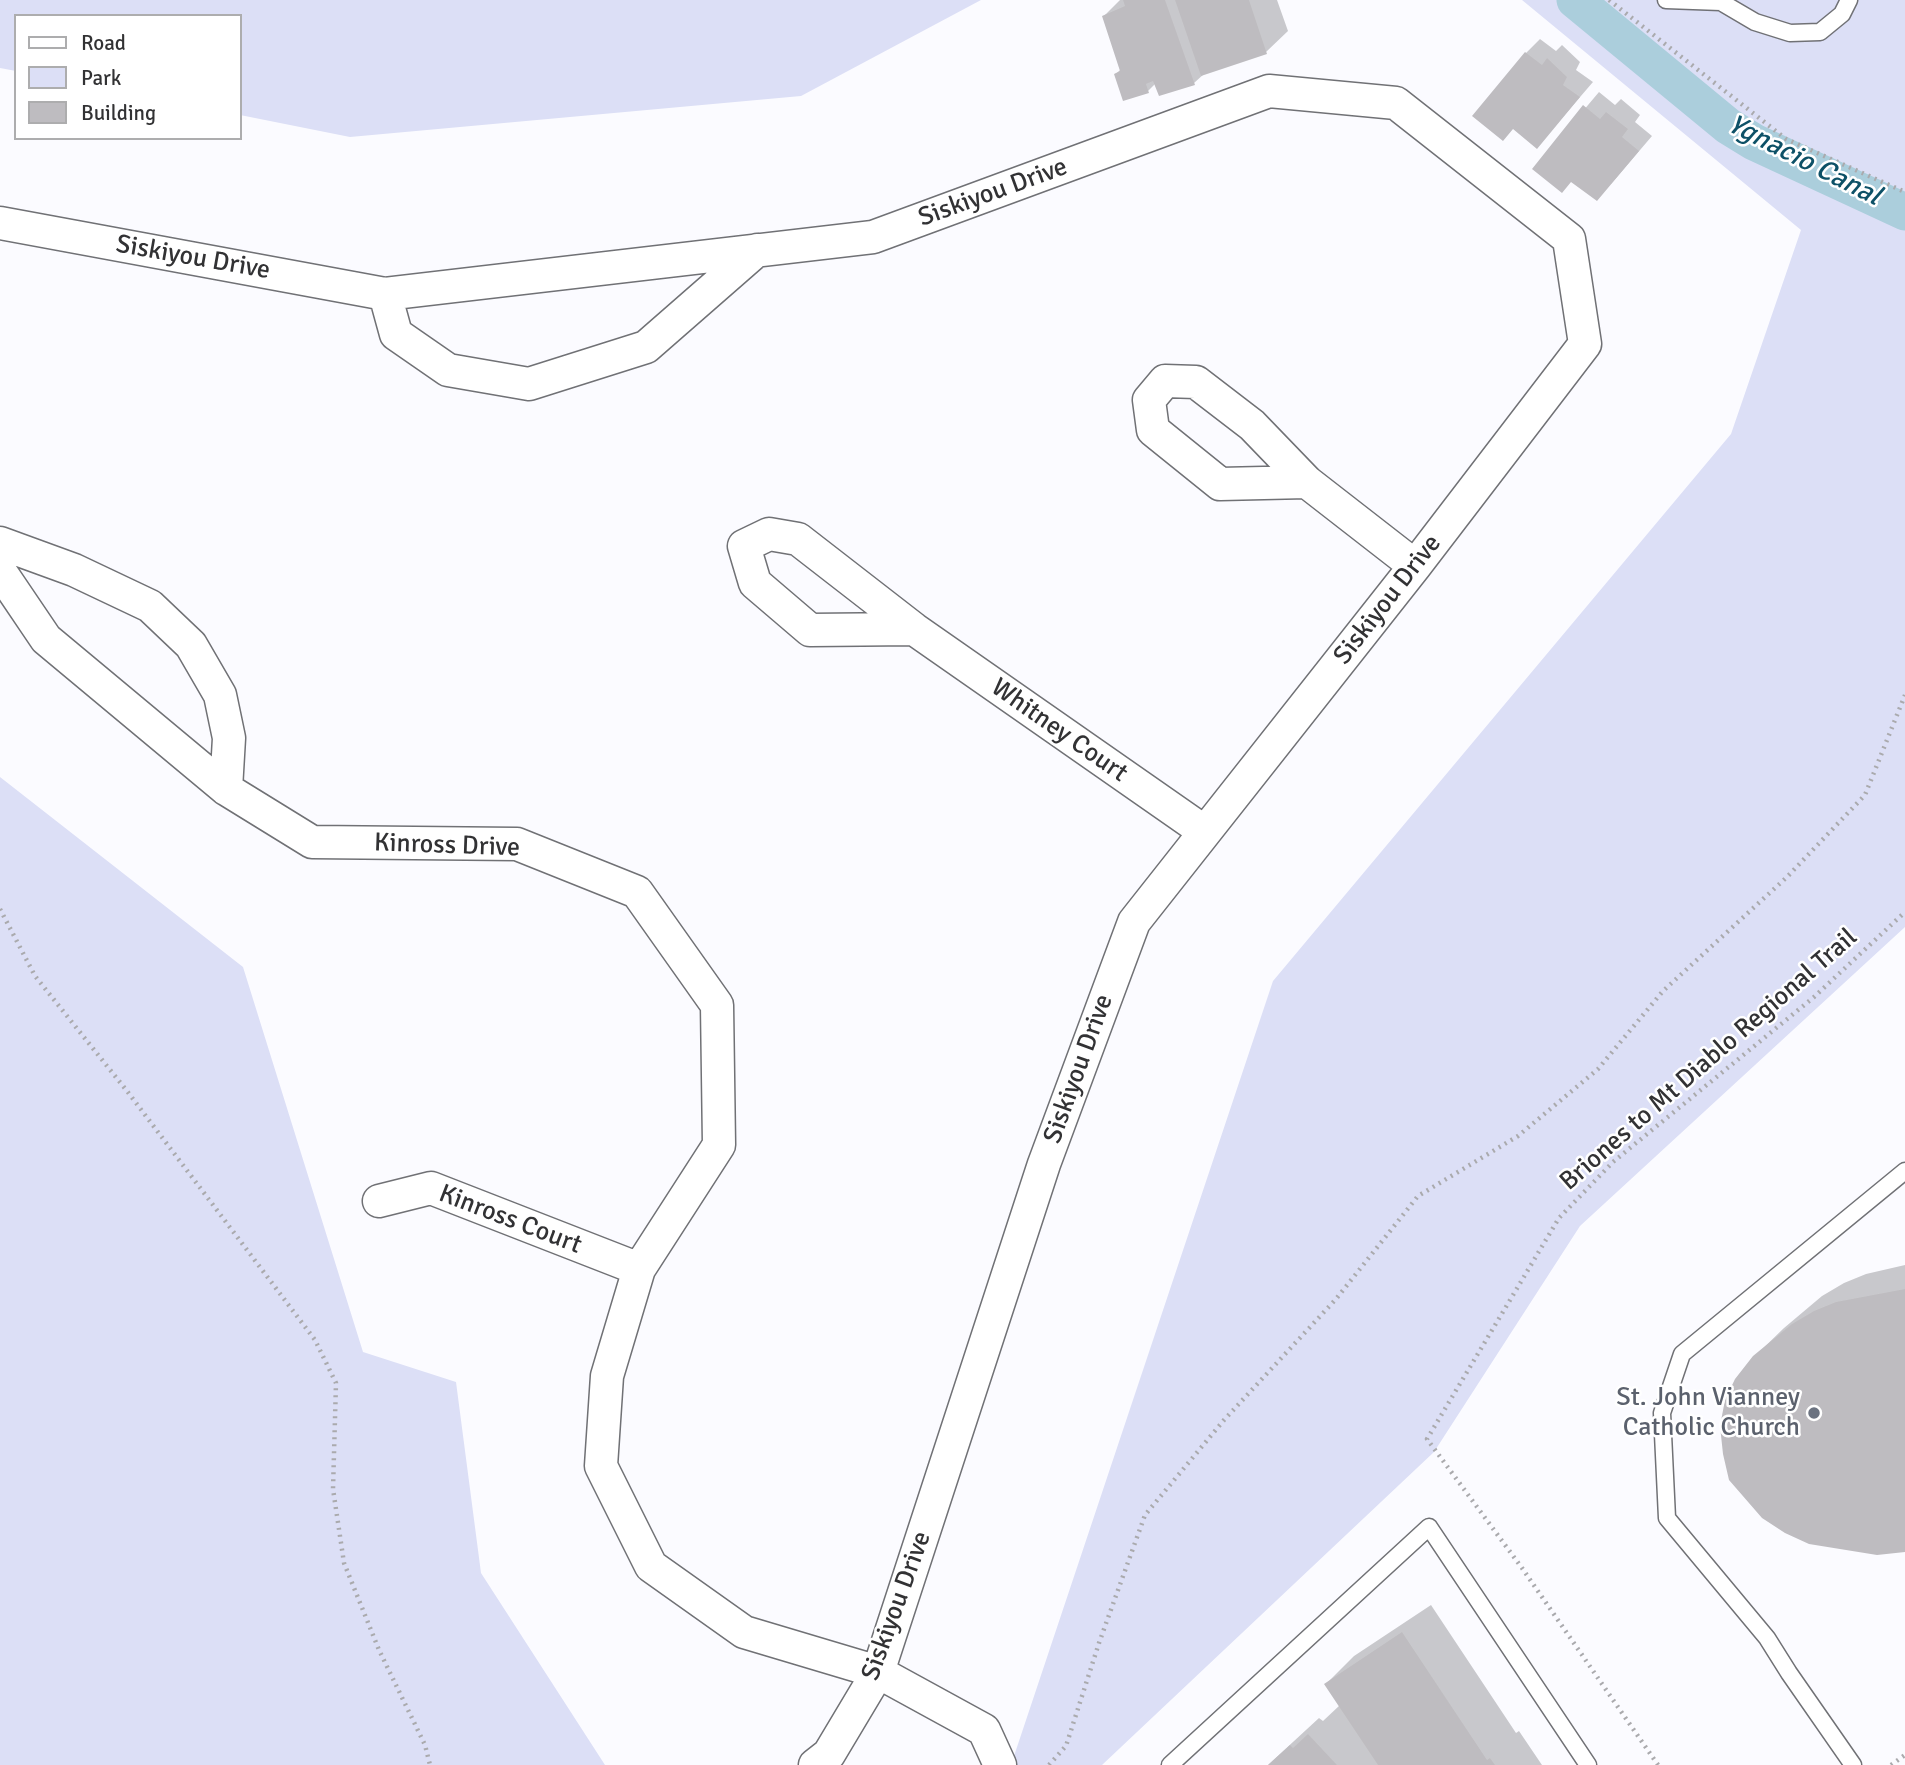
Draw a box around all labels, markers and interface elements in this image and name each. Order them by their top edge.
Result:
legend [14,14,242,140]
text: Road [81,30,126,56]
text: Park [81,65,121,91]
text: Building [81,100,156,126]
water label: Ygnacio Canal [1722,108,1886,214]
street label: Siskiyou Drive [914,152,1072,234]
street label: Siskiyou Drive [113,229,273,287]
street label: Siskiyou Drive [1328,529,1448,671]
street label: Whitney Court [985,672,1133,790]
street label: Kinross Drive [374,828,520,864]
street label: Briones to Mt Diablo Regional Trail [1554,922,1864,1198]
street label: Siskiyou Drive [1038,990,1120,1148]
street label: Kinross Court [434,1179,586,1261]
place label: St. John Vianney Catholic Church [1616,1382,1800,1444]
marker: St. John Vianney Catholic Church [1806,1405,1822,1421]
street label: Siskiyou Drive [856,1527,938,1685]

